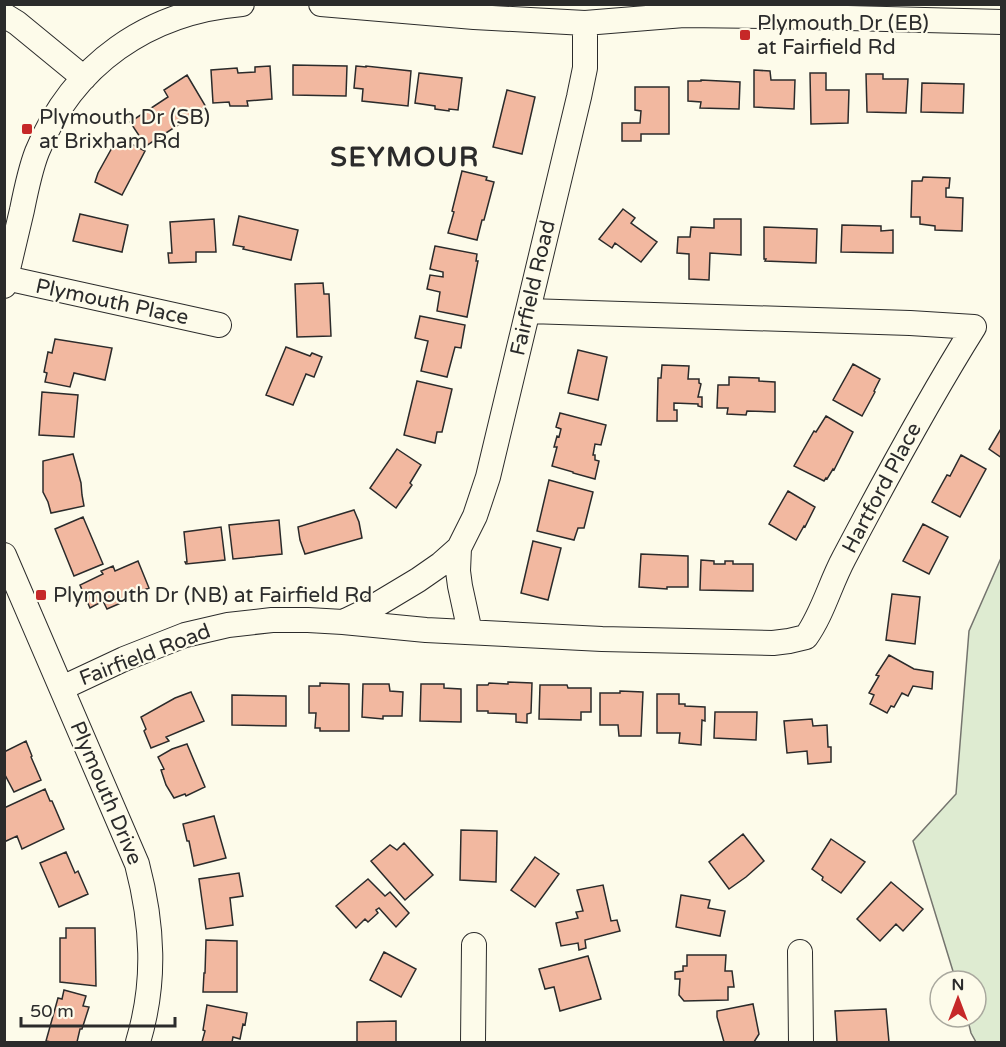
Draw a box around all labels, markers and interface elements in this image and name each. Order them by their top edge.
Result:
place label: Plymouth Dr (EB) at Fairfield Rd [757,11,929,60]
marker: Plymouth Dr (EB) at Fairfield Rd [738,28,752,42]
place label: Plymouth Dr (SB) at Brixham Rd [39,105,210,154]
marker: Plymouth Dr (SB) at Brixham Rd [20,122,34,136]
district label: SEYMOUR [330,141,480,174]
street label: Fairfield Road [505,218,561,358]
street label: Plymouth Place [33,274,191,330]
street label: Hartford Place [837,418,927,558]
place label: Plymouth Dr (NB) at Fairfield Rd [53,583,372,608]
marker: Plymouth Dr (NB) at Fairfield Rd [34,588,48,602]
street label: Fairfield Road [76,619,214,691]
street label: Plymouth Drive [65,718,148,869]
north arrow [928,969,988,1029]
text: N [952,975,964,995]
scale bar [21,990,176,1028]
text: 50 m [30,1000,74,1022]

